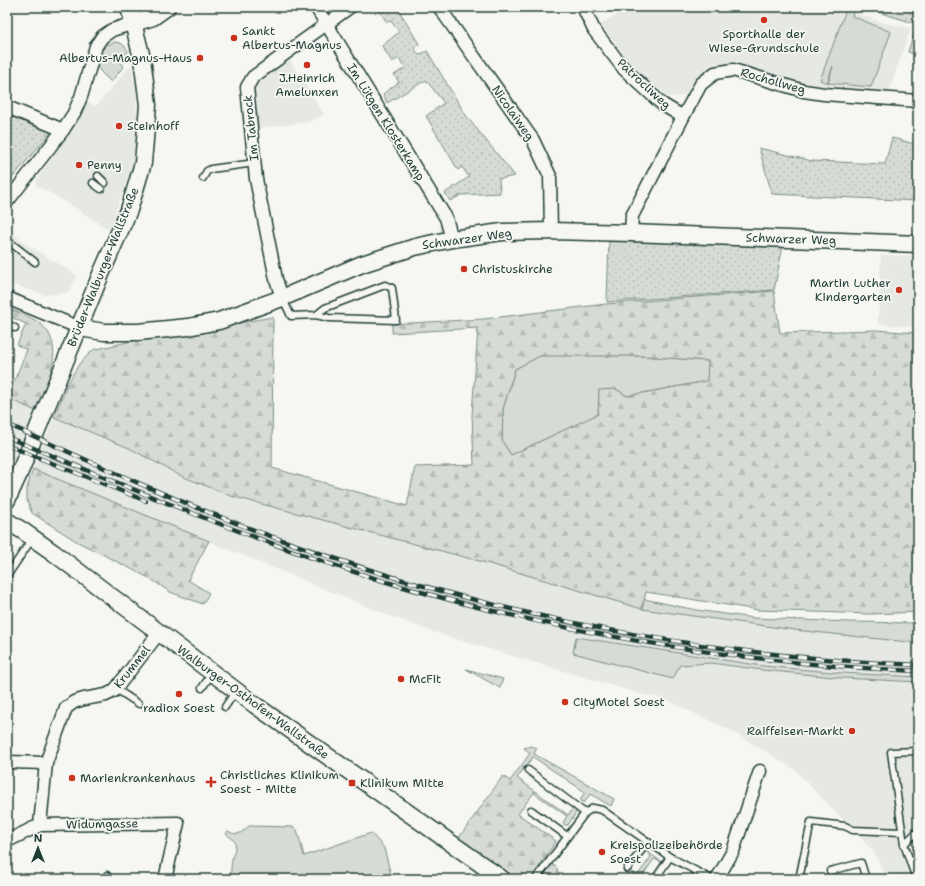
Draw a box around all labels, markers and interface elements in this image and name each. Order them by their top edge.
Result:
marker: Sporthalle der Wiese-Grundschule [759,15,769,25]
place label: Sankt Albertus-Magnus [242,23,342,53]
place label: Sporthalle der Wiese-Grundschule [708,26,820,56]
marker: Sankt Albertus-Magnus [229,33,239,43]
place label: Albertus-Magnus-Haus [59,50,192,66]
marker: Albertus-Magnus-Haus [195,53,205,63]
street label: Patrocliweg [614,55,674,113]
marker: J.Heinrich Amelunxen [302,60,312,70]
street label: Im Lütgen Klosterkamp [343,60,429,184]
street label: Rochollweg [739,64,807,98]
place label: J.Heinrich Amelunxen [275,70,339,100]
street label: Nicolaiweg [488,82,538,144]
street label: Im Tabrock [240,94,262,162]
place label: Steinhoff [127,118,180,134]
marker: Steinhoff [114,121,124,131]
place label: Penny [87,157,122,173]
marker: Penny [74,160,84,170]
street label: Brüder-Walburger-Wallstraße [64,185,142,349]
street label: Schwarzer Weg [421,225,513,253]
street label: Schwarzer Weg [745,229,837,249]
place label: Christuskirche [472,261,553,277]
marker: Christuskirche [459,264,469,274]
place label: Martin Luther Kindergarten [810,275,891,305]
marker: Martin Luther Kindergarten [894,285,904,295]
street label: Walburger-Osthofen-Wallstraße [174,641,332,763]
street label: Krummel [110,642,154,692]
place label: McFit [409,671,441,687]
marker: McFit [396,674,406,684]
marker: radiox Soest [174,689,184,699]
place label: CityMotel Soest [573,694,665,710]
marker: CityMotel Soest [560,697,570,707]
place label: radiox Soest [143,700,215,716]
place label: Raiffeisen-Markt [747,723,844,739]
marker: Raiffeisen-Markt [847,726,857,736]
place label: Christliches Klinikum Soest - Mitte [220,767,339,797]
place label: Marienkrankenhaus [80,770,196,786]
marker: Marienkrankenhaus [67,773,77,783]
place label: Klinikum Mitte [360,775,444,791]
marker: Christliches Klinikum Soest - Mitte [205,776,217,788]
marker: Klinikum Mitte [347,778,357,788]
street label: Widumgasse [66,815,138,833]
north arrow [18,828,58,868]
text: N [34,831,43,846]
place label: Kreispolizeibehörde Soest [610,837,723,867]
marker: Kreispolizeibehörde Soest [597,847,607,857]

